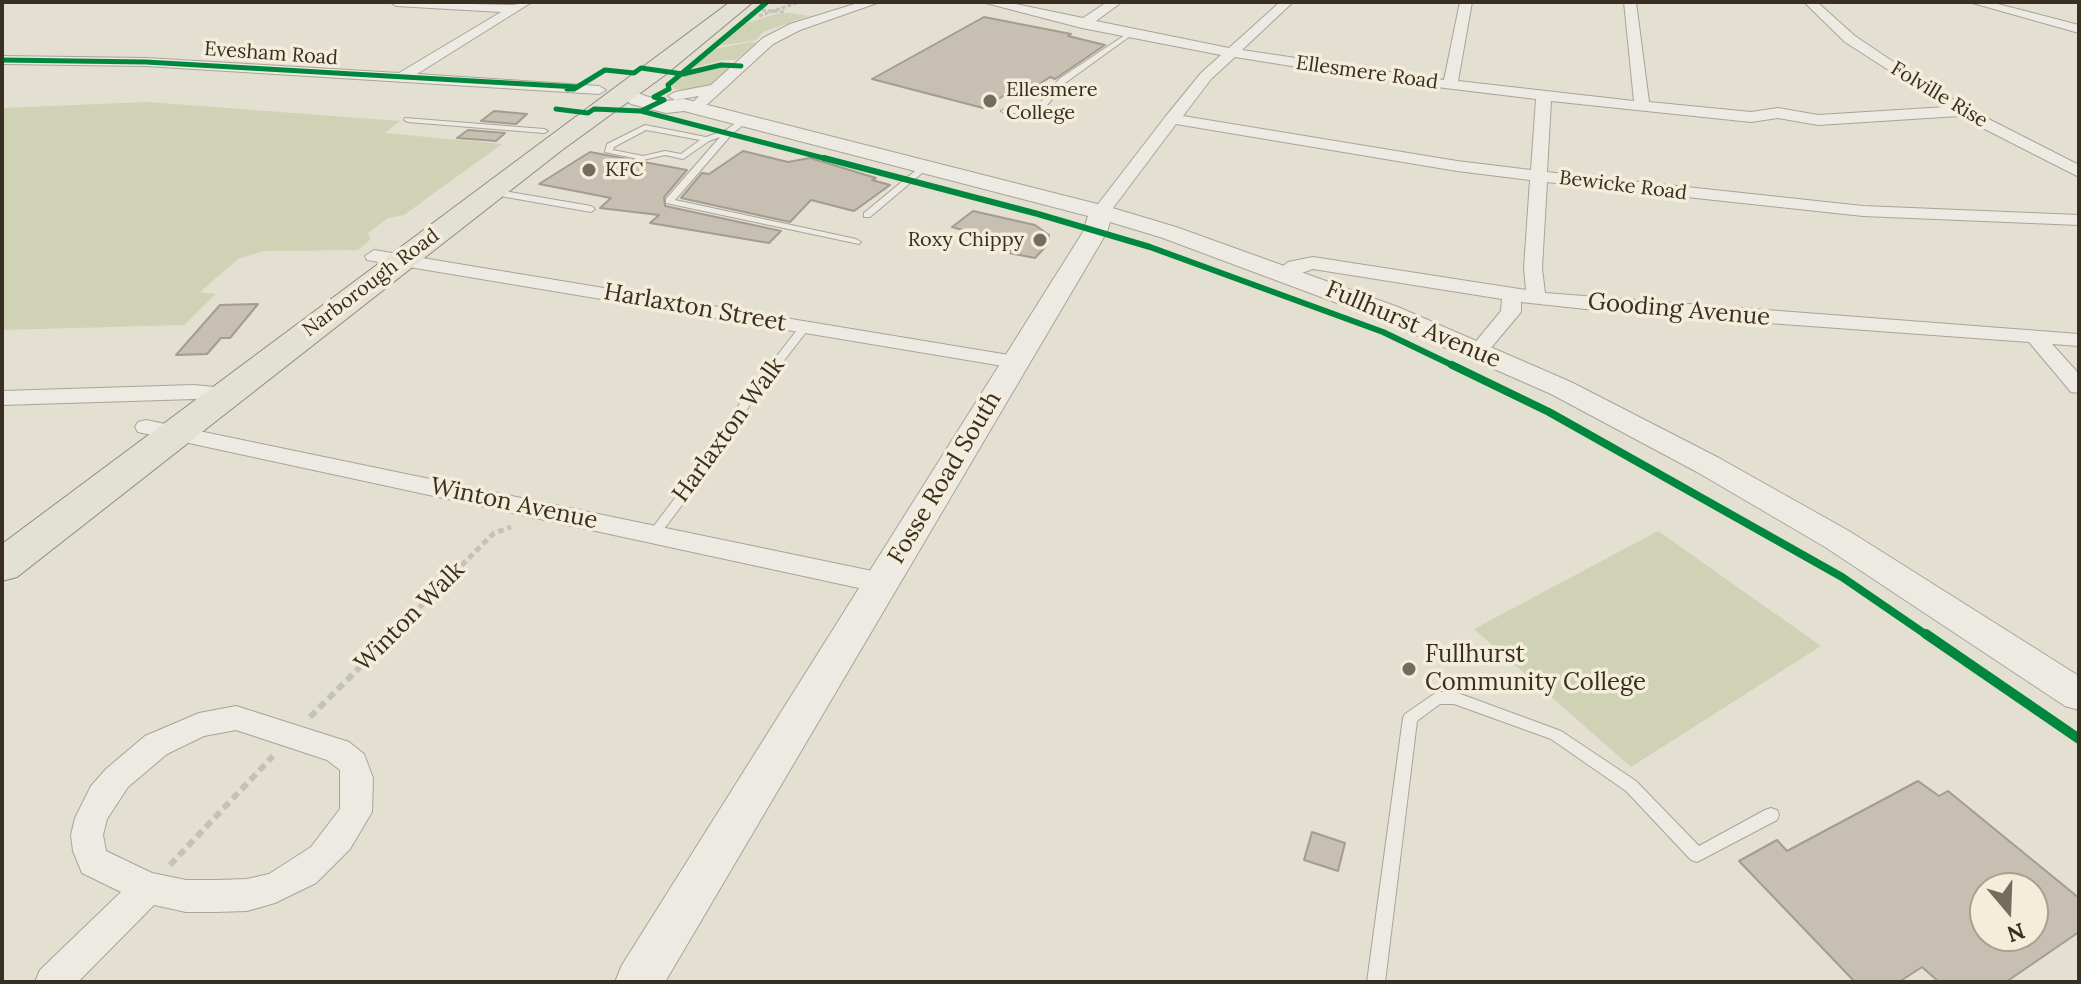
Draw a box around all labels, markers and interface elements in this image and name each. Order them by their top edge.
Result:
street label: Evesham Road [203,37,339,71]
street label: Ellesmere Road [1294,51,1440,95]
street label: Folville Rise [1886,57,1992,133]
place label: Ellesmere College [1006,78,1097,125]
marker: Ellesmere College [981,92,999,110]
place label: KFC [605,158,643,182]
marker: KFC [580,161,598,179]
street label: Bewicke Road [1558,166,1688,206]
street label: Narborough Road [298,224,444,342]
place label: Roxy Chippy [908,228,1024,252]
marker: Roxy Chippy [1031,231,1049,249]
street label: Fullhurst Avenue [1321,275,1505,375]
street label: Harlaxton Street [601,278,789,338]
street label: Gooding Avenue [1587,288,1771,332]
street label: Harlaxton Walk [667,352,791,508]
street label: Fosse Road South [882,387,1008,569]
street label: Winton Avenue [428,472,600,536]
street label: Winton Walk [349,556,471,678]
place label: Fullhurst Community College [1425,641,1646,697]
marker: Fullhurst Community College [1400,660,1418,678]
north arrow [1969,872,2049,952]
text: N [2004,917,2029,949]

